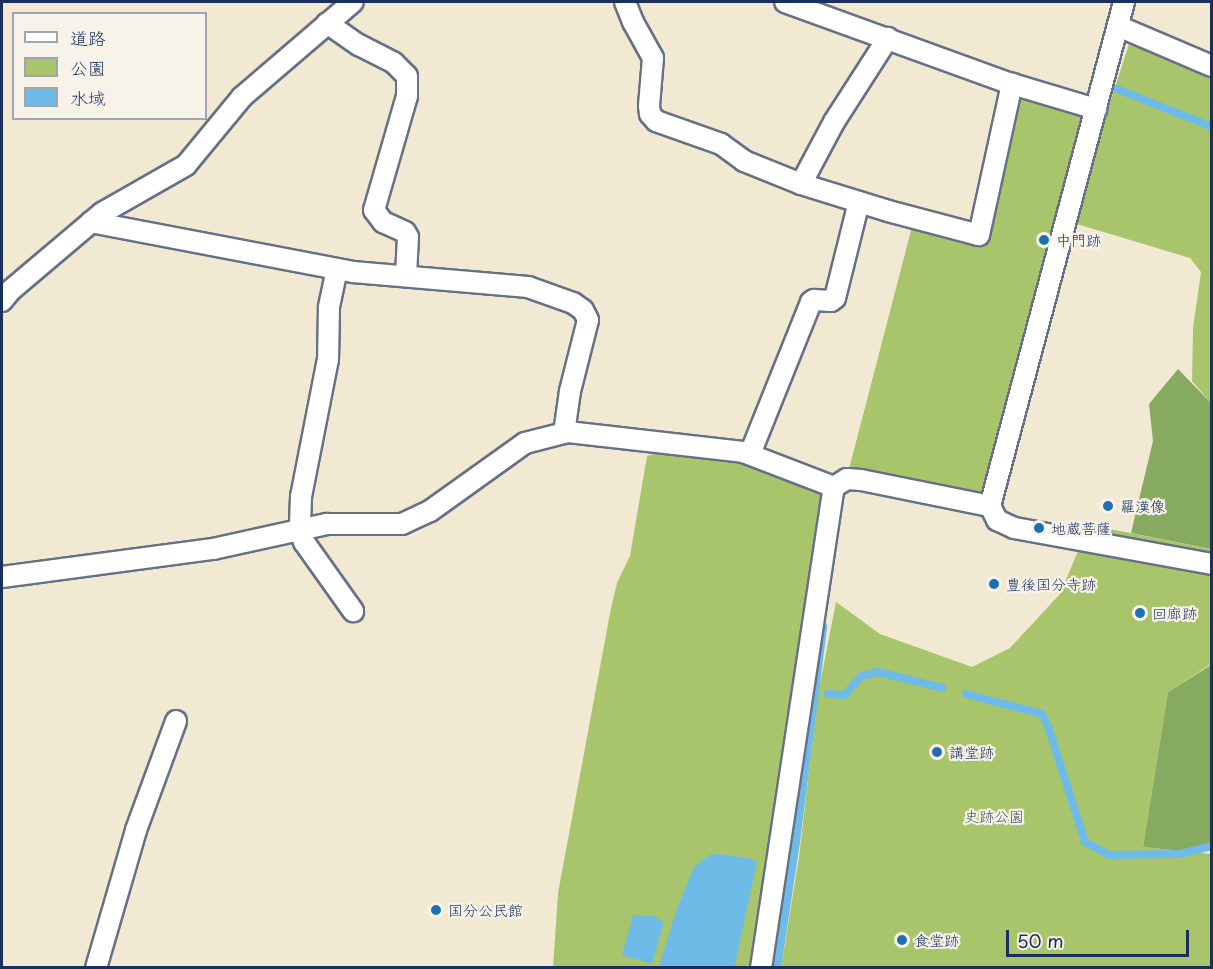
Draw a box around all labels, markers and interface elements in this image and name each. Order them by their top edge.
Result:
legend [12,12,207,120]
text: 道路 [70,24,106,51]
text: 公園 [70,54,106,81]
text: 水域 [70,84,106,111]
place label: 中門跡 [1056,231,1101,249]
marker: 中門跡 [1037,233,1051,247]
place label: 羅漢像 [1120,497,1165,515]
marker: 羅漢像 [1101,499,1115,513]
place label: 地蔵菩薩 [1051,519,1111,537]
marker: 地蔵菩薩 [1032,521,1046,535]
place label: 豊後国分寺跡 [1006,575,1096,593]
marker: 豊後国分寺跡 [987,577,1001,591]
place label: 回廊跡 [1152,604,1197,622]
marker: 回廊跡 [1133,606,1147,620]
place label: 講堂跡 [949,743,994,761]
marker: 講堂跡 [930,745,944,759]
park label: 史跡公園 [964,807,1024,825]
place label: 国分公民館 [448,901,523,919]
marker: 国分公民館 [429,903,443,917]
scale bar [1009,918,1192,956]
text: 50 m [1017,927,1064,954]
place label: 食堂跡 [914,931,959,949]
marker: 食堂跡 [895,933,909,947]

